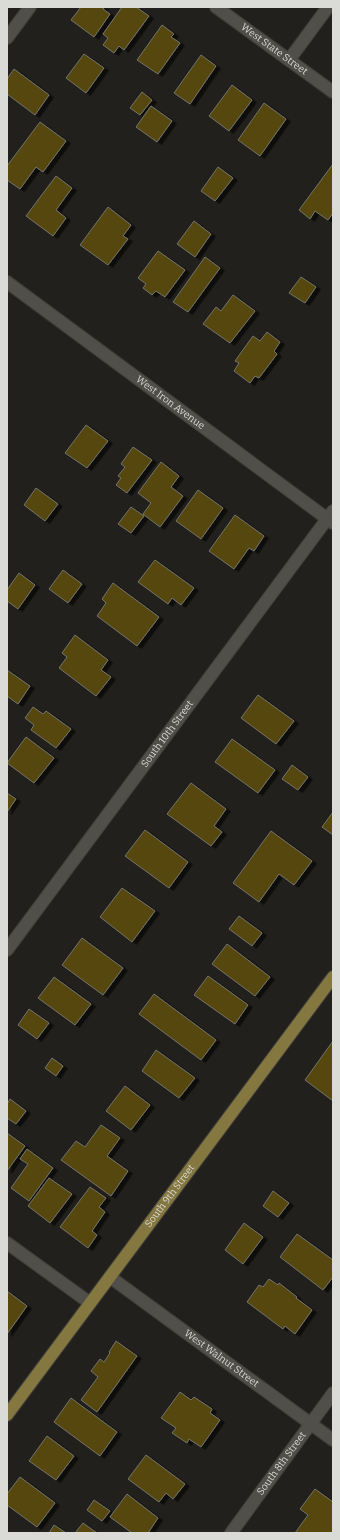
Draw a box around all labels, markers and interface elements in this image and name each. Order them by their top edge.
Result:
street label: West State Street [239,21,310,78]
street label: West Iron Avenue [134,373,207,432]
street label: South 10th Street [139,698,196,770]
street label: South 9th Street [143,1162,198,1230]
street label: West Walnut Street [182,1327,261,1390]
street label: South 8th Street [255,1429,309,1498]

